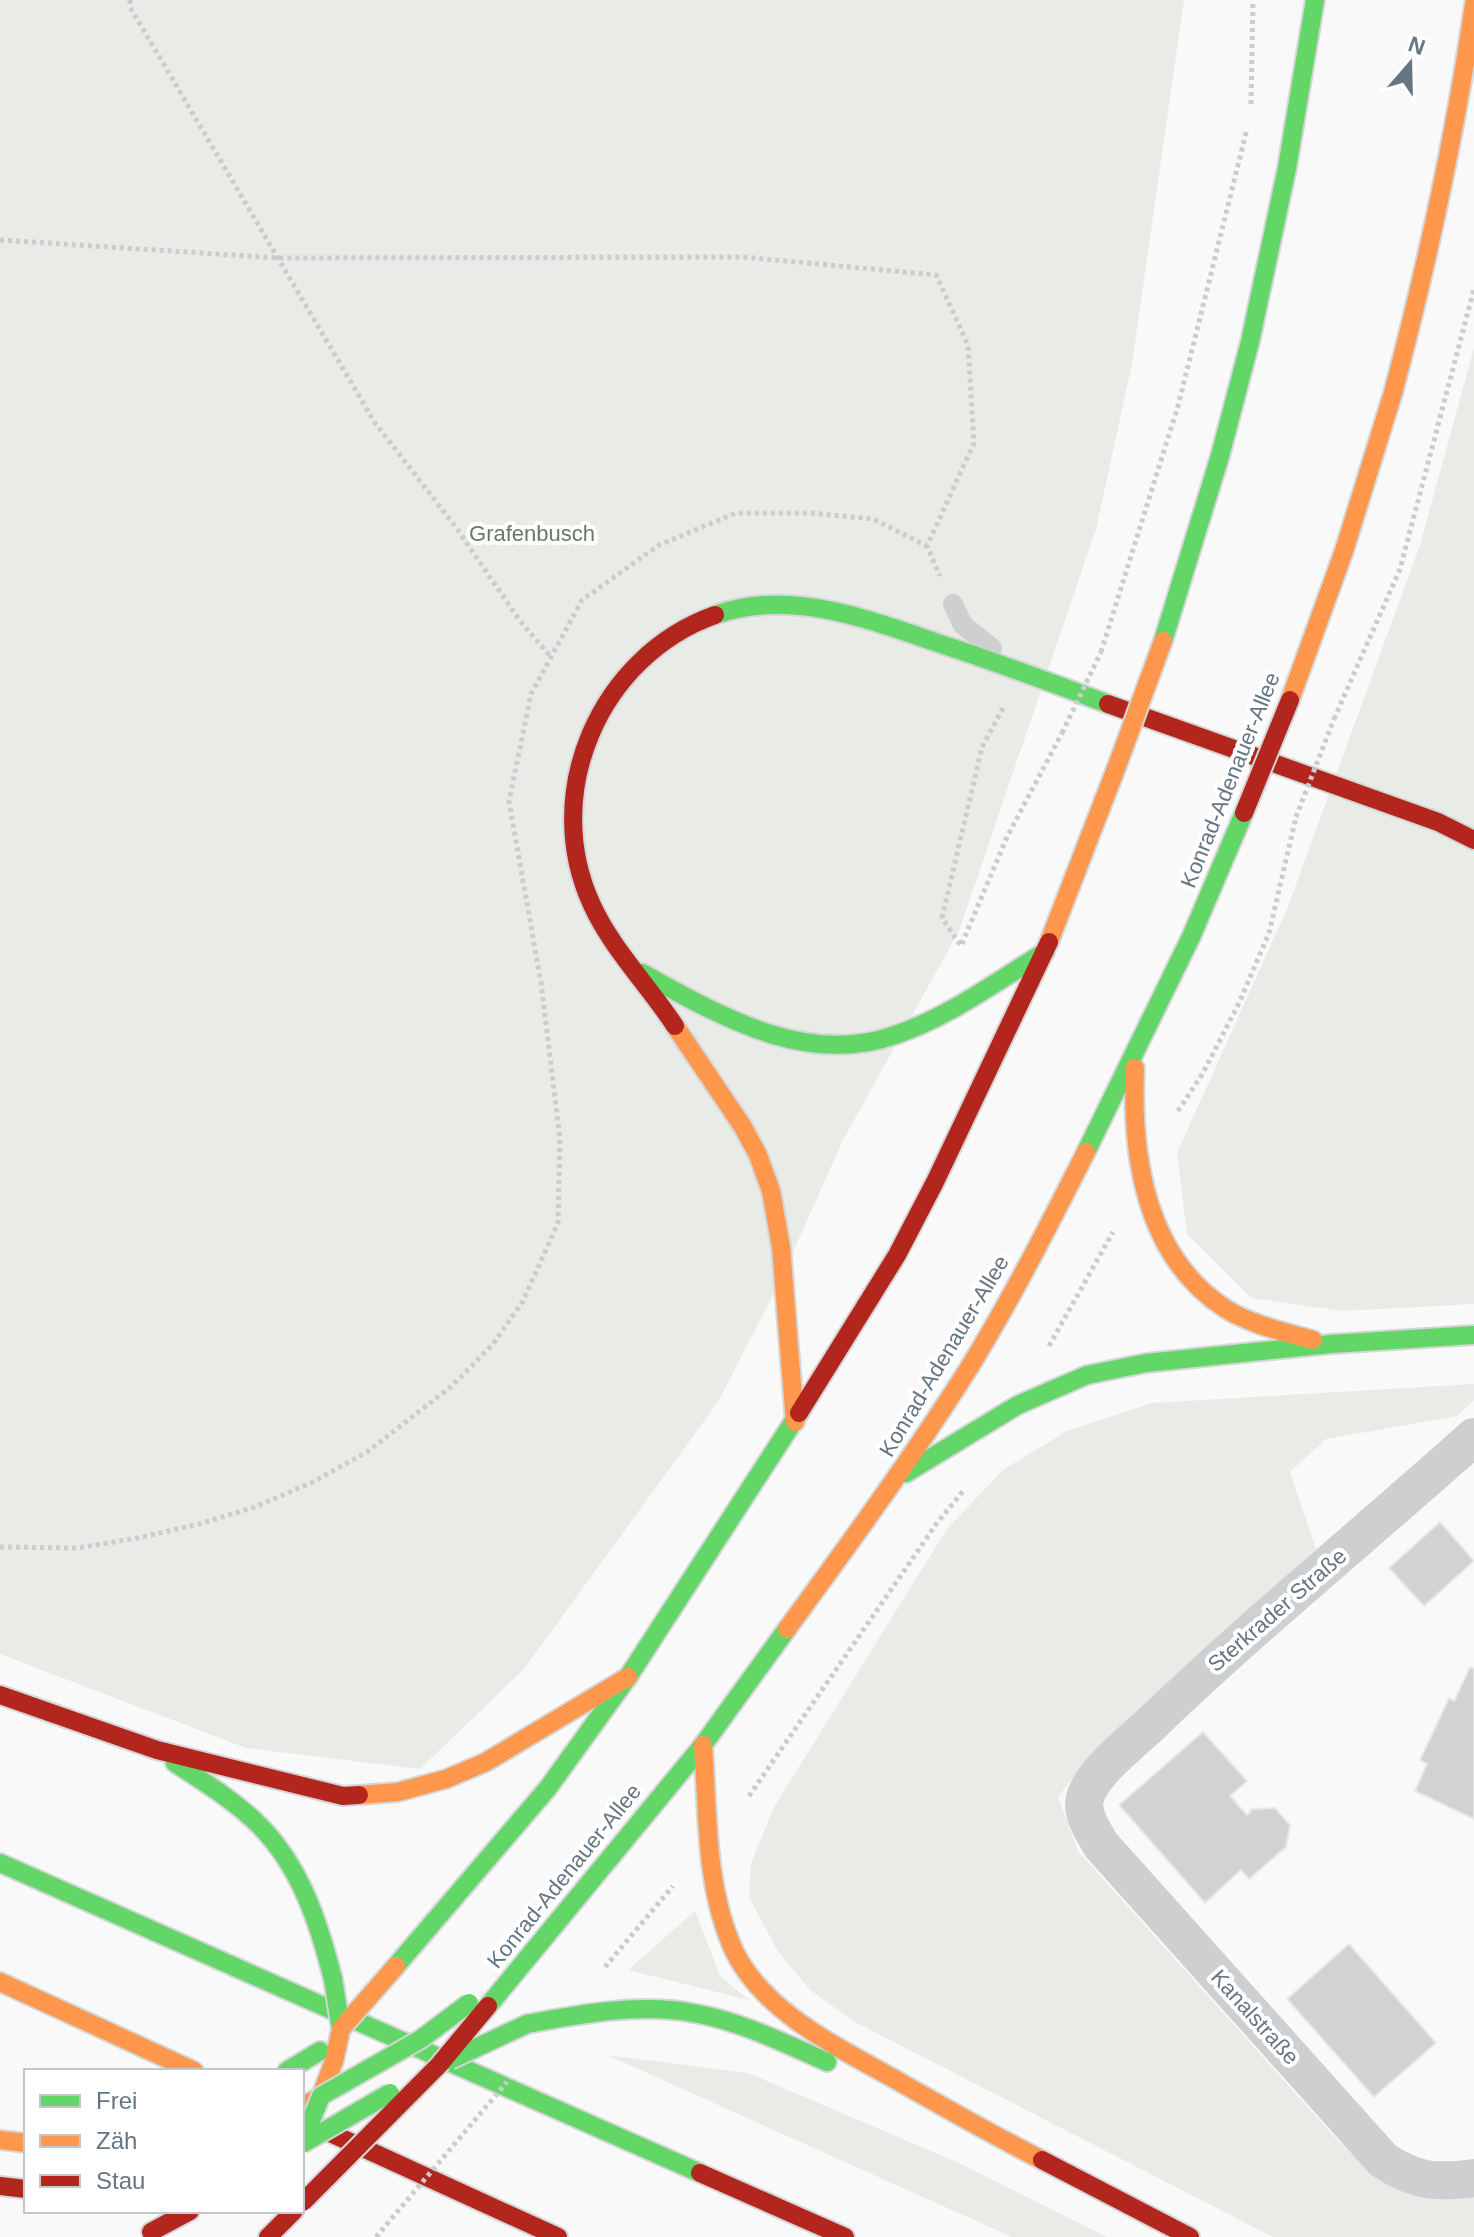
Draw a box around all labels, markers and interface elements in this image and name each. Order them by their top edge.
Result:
north arrow [1370,24,1450,104]
text: N [1405,31,1428,60]
park label: Grafenbusch [469,521,595,546]
street label: Konrad-Adenauer-Allee [1175,669,1285,891]
street label: Konrad-Adenauer-Allee [874,1251,1014,1461]
street label: Sterkrader Straße [1203,1543,1351,1677]
street label: Konrad-Adenauer-Allee [482,1779,646,1973]
street label: Kanalstraße [1206,1965,1304,2069]
legend [24,2069,304,2213]
text: Frei [96,2087,137,2114]
text: Zäh [96,2127,137,2154]
text: Stau [96,2167,145,2194]

